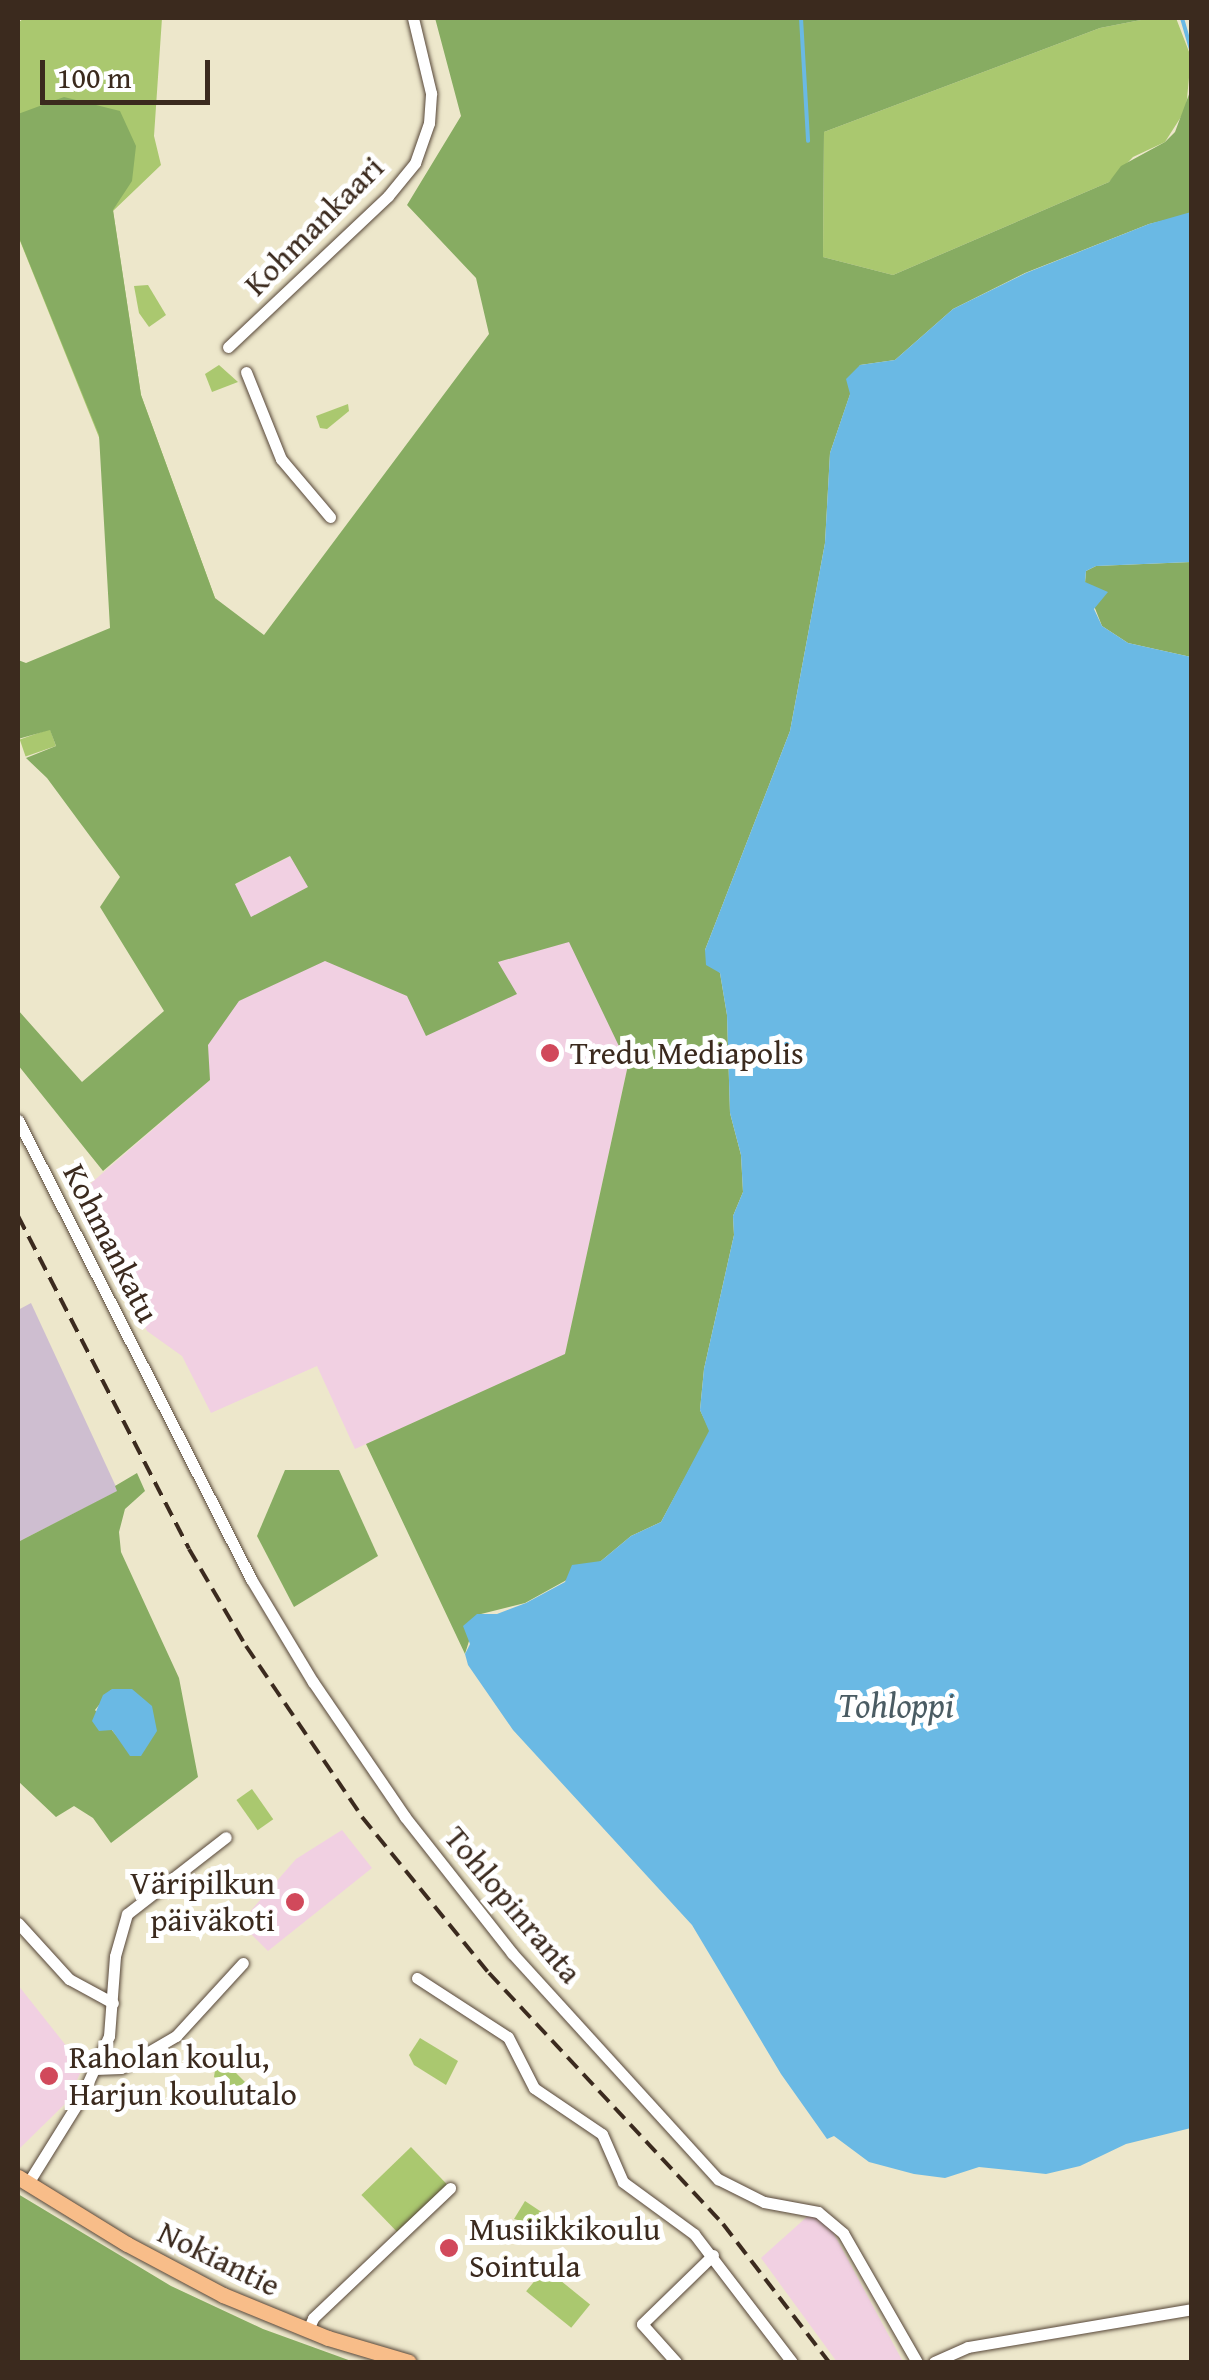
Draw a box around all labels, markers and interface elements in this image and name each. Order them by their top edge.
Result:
scale bar [45,40,215,102]
text: 100 m [57,55,131,99]
street label: Kohmankaari [236,148,392,304]
place label: Tredu Mediapolis [570,1034,804,1072]
marker: Tredu Mediapolis [539,1042,561,1064]
street label: Kohmankatu [55,1157,167,1329]
water label: Tohloppi [838,1684,954,1726]
street label: Tohlopinranta [436,1819,590,1991]
place label: Väripilkun päiväkoti [130,1865,275,1940]
marker: Väripilkun päiväkoti [284,1891,306,1913]
place label: Raholan koulu, Harjun koulutalo [69,2039,297,2114]
marker: Raholan koulu, Harjun koulutalo [38,2065,60,2087]
place label: Musiikkikoulu Sointula [469,2211,660,2286]
street label: Nokiantie [152,2213,286,2305]
marker: Musiikkikoulu Sointula [438,2237,460,2259]

